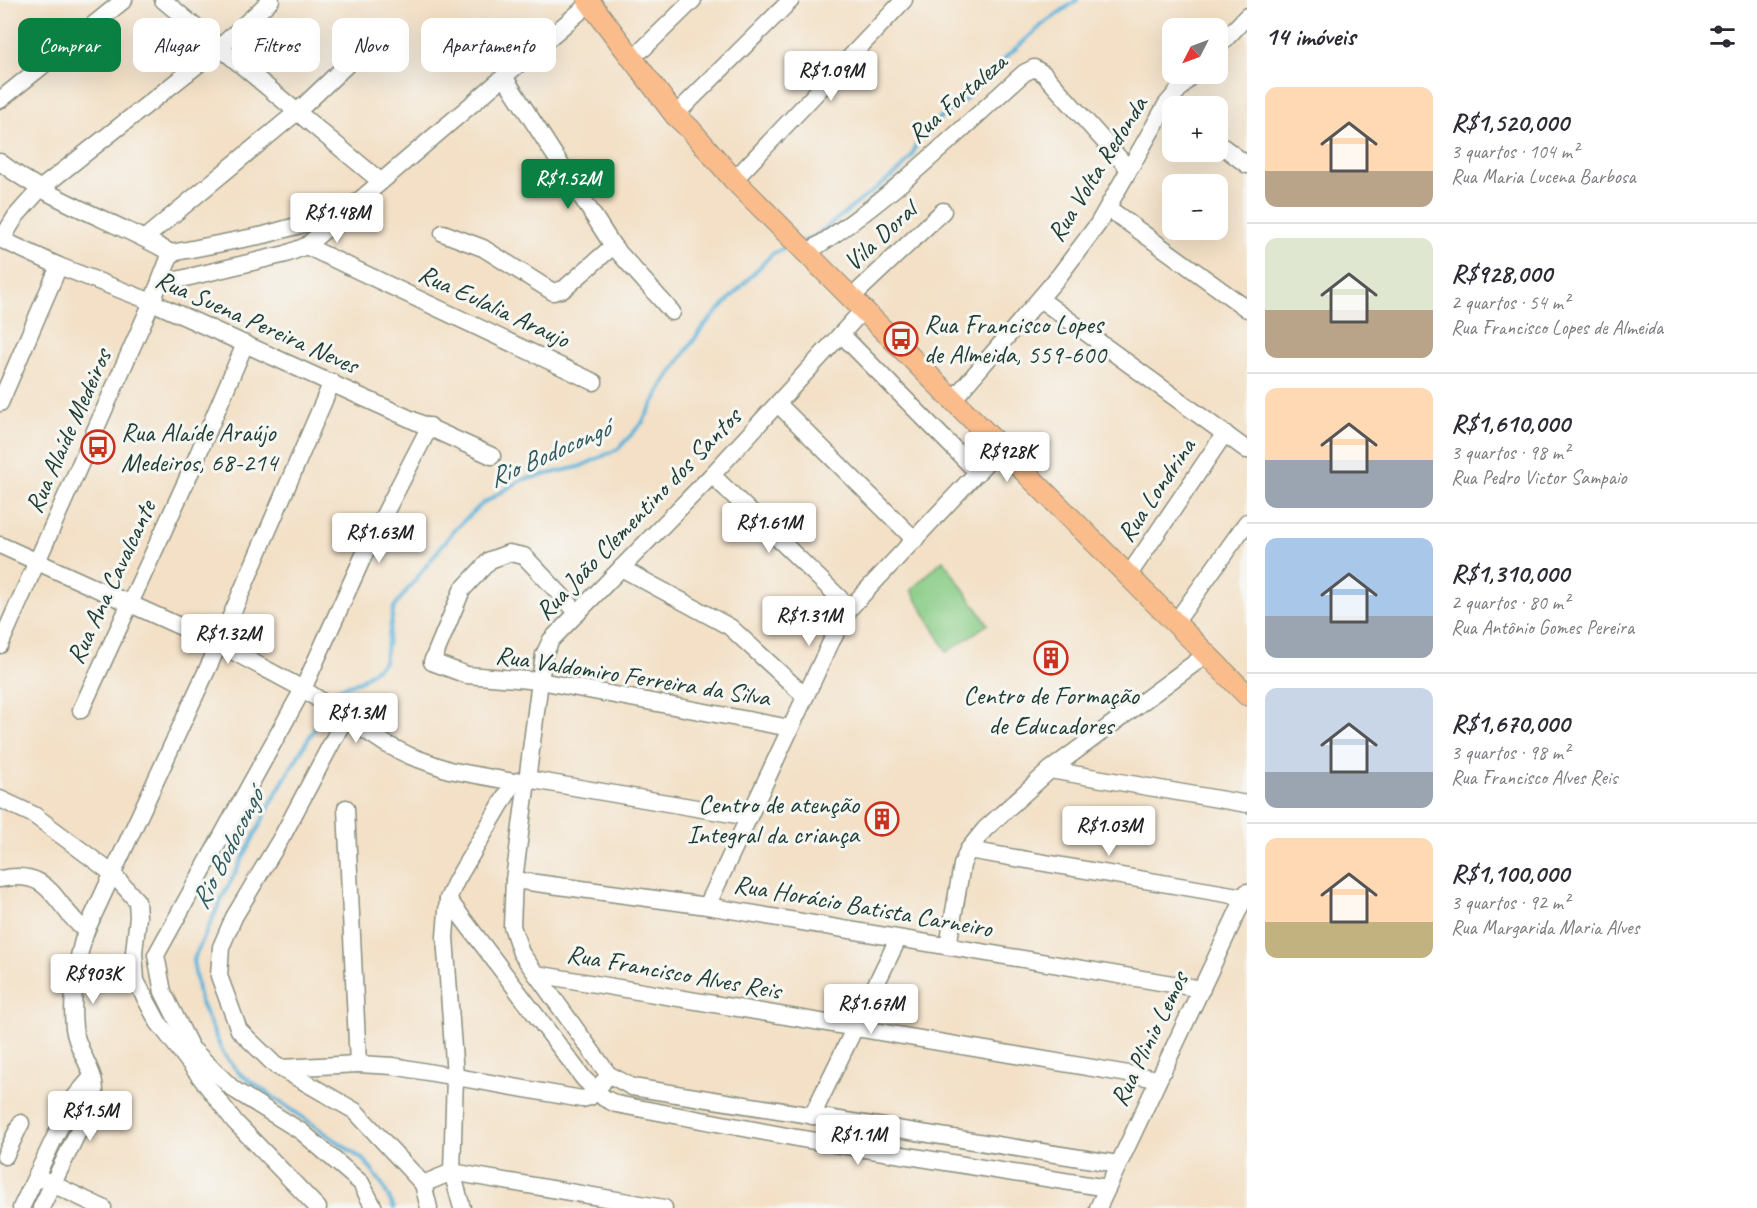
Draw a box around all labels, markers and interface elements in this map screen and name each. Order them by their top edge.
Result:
chip: Comprar [18,18,121,72]
chip: Alugar [133,18,220,72]
chip: Filtros [232,18,320,72]
chip: Novo [332,18,409,72]
chip: Apartamento [421,18,556,72]
north arrow [1162,18,1228,84]
map controls [1162,18,1228,240]
text: 14 imóveis [1265,20,1355,53]
icon: filters [1706,20,1739,53]
street label: Rua Fortaleza [900,44,1015,150]
pin: R$1.09M [776,51,886,102]
text: R$1.09M [798,58,864,83]
street label: Rua Volta Redonda [1039,89,1156,248]
button: + [1162,96,1228,162]
text: R$1,520,000 [1451,106,1569,139]
icon: home [1313,111,1385,183]
text: 3 quartos · 104 m² [1451,139,1578,164]
pin: R$1.52M [513,159,623,210]
text: Rua Maria Lucena Barbosa [1451,164,1636,189]
text: R$1.52M [535,166,601,191]
button: − [1162,174,1228,240]
street label: Vila Doral [837,191,927,278]
pin: R$1.48M [282,193,392,244]
text: R$1.48M [304,200,370,225]
street label: Rua Eulalia Araujo [413,257,576,356]
text: R$928,000 [1451,257,1552,290]
street label: Rua Suena Pereira Neves [150,262,365,382]
icon: home [1313,262,1385,334]
text: 2 quartos · 54 m² [1451,290,1569,315]
place label: Rua Francisco Lopes de Almeida, 559-600 [924,308,1108,371]
text: Rua Francisco Lopes de Almeida [1451,315,1663,340]
bus stop icon: Rua Francisco Lopes de Almeida, 559-600 [883,321,919,357]
street label: Rua Alaíde Medeiros [17,342,120,518]
street label: Rua João Clementino dos Santos [528,400,749,627]
text: R$1,610,000 [1451,407,1570,440]
water label: Rio Bodocongó [483,408,622,495]
icon: home [1313,412,1385,484]
place label: Rua Alaíde Araújo Medeiros, 68-214 [121,416,280,479]
bus stop icon: Rua Alaíde Araújo Medeiros, 68-214 [80,429,116,465]
street label: Rua Londrina [1109,431,1204,548]
pin: R$928K [958,432,1056,483]
text: R$928K [979,439,1035,464]
text: 3 quartos · 98 m² [1451,440,1569,465]
text: Rua Pedro Victor Sampaio [1451,465,1626,490]
street label: Rua Ana Cavalcante [59,493,164,669]
pin: R$1.61M [714,503,824,554]
text: R$1.61M [736,510,802,535]
pin: R$1.63M [324,513,434,564]
text: R$1.63M [346,520,412,545]
text: R$1,310,000 [1451,557,1569,590]
icon: home [1313,562,1385,634]
text: 2 quartos · 80 m² [1451,590,1569,615]
pin: R$1.31M [754,596,864,647]
text: R$1.31M [776,603,842,628]
pin: R$1.32M [173,614,283,665]
text: Rua Antônio Gomes Pereira [1451,615,1634,640]
text: R$1.32M [195,621,261,646]
street label: Rua Valdomiro Ferreira da Silva [494,638,774,714]
building icon: Centro de Formação de Educadores [1033,640,1069,676]
place label: Centro de Formação de Educadores [963,679,1141,742]
pin: R$1.3M [307,693,405,744]
text: R$1.3M [328,700,384,725]
text: R$1,670,000 [1451,707,1569,740]
icon: home [1313,712,1385,784]
text: 3 quartos · 98 m² [1451,740,1569,765]
text: Rua Francisco Alves Reis [1451,765,1618,790]
water label: Rio Bodocongó [182,777,275,914]
place label: Centro de atenção Integral da criança [687,788,861,851]
building icon: Centro de atenção Integral da criança [864,801,900,837]
pin: R$1.03M [1054,806,1164,857]
text: R$1.03M [1076,813,1142,838]
text: R$1,100,000 [1451,857,1569,890]
icon: home [1313,862,1385,934]
street label: Rua Horácio Batista Carneiro [731,867,996,945]
text: 3 quartos · 92 m² [1451,890,1569,915]
text: Rua Margarida Maria Alves [1451,915,1639,940]
street label: Rua Francisco Alves Reis [564,937,786,1007]
pin: R$903K [44,954,142,1005]
text: R$903K [65,961,121,986]
street label: Rua Plinio Lemos [1102,965,1197,1111]
pin: R$1.67M [816,984,926,1035]
text: R$1.67M [838,991,904,1016]
pin: R$1.5M [41,1091,139,1142]
text: R$1.5M [62,1098,118,1123]
pin: R$1.1M [809,1115,907,1166]
text: R$1.1M [830,1122,886,1147]

